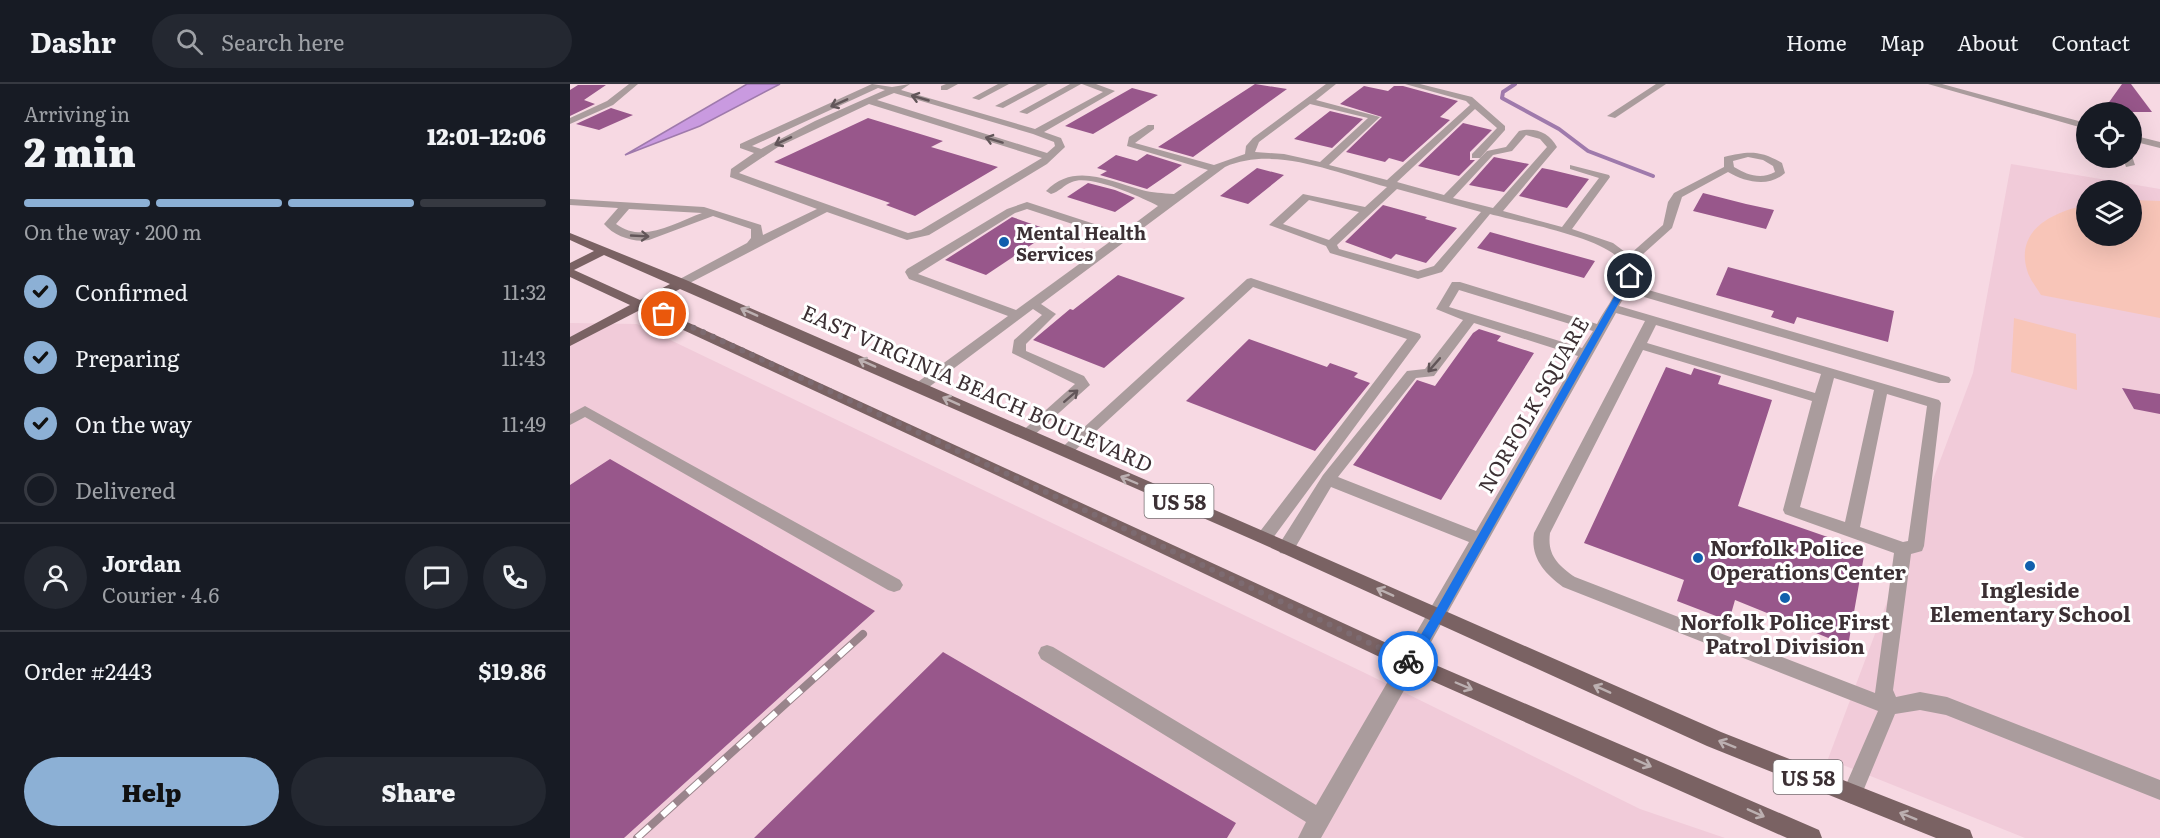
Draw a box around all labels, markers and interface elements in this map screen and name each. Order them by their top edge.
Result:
search box [152,14,572,68]
text: Dashr [30,20,116,62]
icon: search [173,25,206,58]
text: Search here [221,25,344,58]
text: Home [1786,26,1847,57]
text: Map [1880,26,1924,57]
text: About [1957,26,2019,57]
text: Contact [2052,26,2130,57]
one-way arrow [911,91,930,103]
one-way arrow [831,97,849,109]
text: Arriving in [24,98,130,128]
map controls [2076,102,2142,246]
button: locate [2076,102,2142,168]
text: 12:01–12:06 [427,119,546,152]
text: 2 min [24,121,136,179]
one-way arrow [985,134,1004,145]
one-way arrow [775,136,793,148]
button: layers [2076,180,2142,246]
text: On the way · 200 m [24,216,202,246]
place label: Mental Health Services [1016,219,1146,267]
one-way arrow [630,231,650,242]
marker: Mental Health Services [997,235,1011,249]
pin [1604,250,1655,301]
icon: home [1613,259,1646,292]
icon: check [24,275,57,308]
text: Confirmed [75,275,188,308]
text: 11:32 [503,276,546,306]
pin [638,288,689,339]
street label: EAST VIRGINIA BEACH BOULEVARD [798,295,1158,479]
icon: bag [647,297,680,330]
one-way arrow [741,306,759,317]
street label: NORFOLK SQUARE [1469,310,1595,498]
icon: check [24,341,57,374]
text: Preparing [75,341,179,374]
text: 11:43 [502,342,546,372]
one-way arrow [858,357,876,369]
one-way arrow [1428,357,1441,373]
one-way arrow [1063,389,1078,403]
one-way arrow [942,394,960,405]
icon: check [24,407,57,440]
text: On the way [75,407,192,440]
text: 11:49 [502,408,546,438]
text: Delivered [75,473,176,506]
one-way arrow [1121,474,1139,485]
road number: US 58 [1144,484,1214,518]
place label: Norfolk Police Operations Center [1710,531,1907,586]
button: person [24,546,87,609]
text: Jordan [102,546,181,579]
button: chat [405,546,468,609]
button: phone [483,546,546,609]
marker: Norfolk Police Operations Center [1691,551,1705,565]
marker: Ingleside Elementary School [2023,559,2037,573]
place label: Ingleside Elementary School [1929,573,2131,628]
text: Courier · 4.6 [102,579,219,609]
one-way arrow [1376,586,1394,597]
marker: Norfolk Police First Patrol Division [1778,591,1792,605]
place label: Norfolk Police First Patrol Division [1680,605,1891,660]
courier [1378,631,1438,691]
icon: bike [1392,645,1425,678]
text: Order #2443 [24,654,152,687]
text: $19.86 [478,654,546,687]
one-way arrow [1455,681,1473,692]
one-way arrow [1594,683,1612,695]
one-way arrow [1718,738,1736,749]
button: Help [24,757,279,826]
button: Share [291,757,546,826]
one-way arrow [1634,758,1652,769]
road number: US 58 [1774,760,1842,794]
one-way arrow [1746,808,1764,820]
one-way arrow [1899,810,1918,821]

